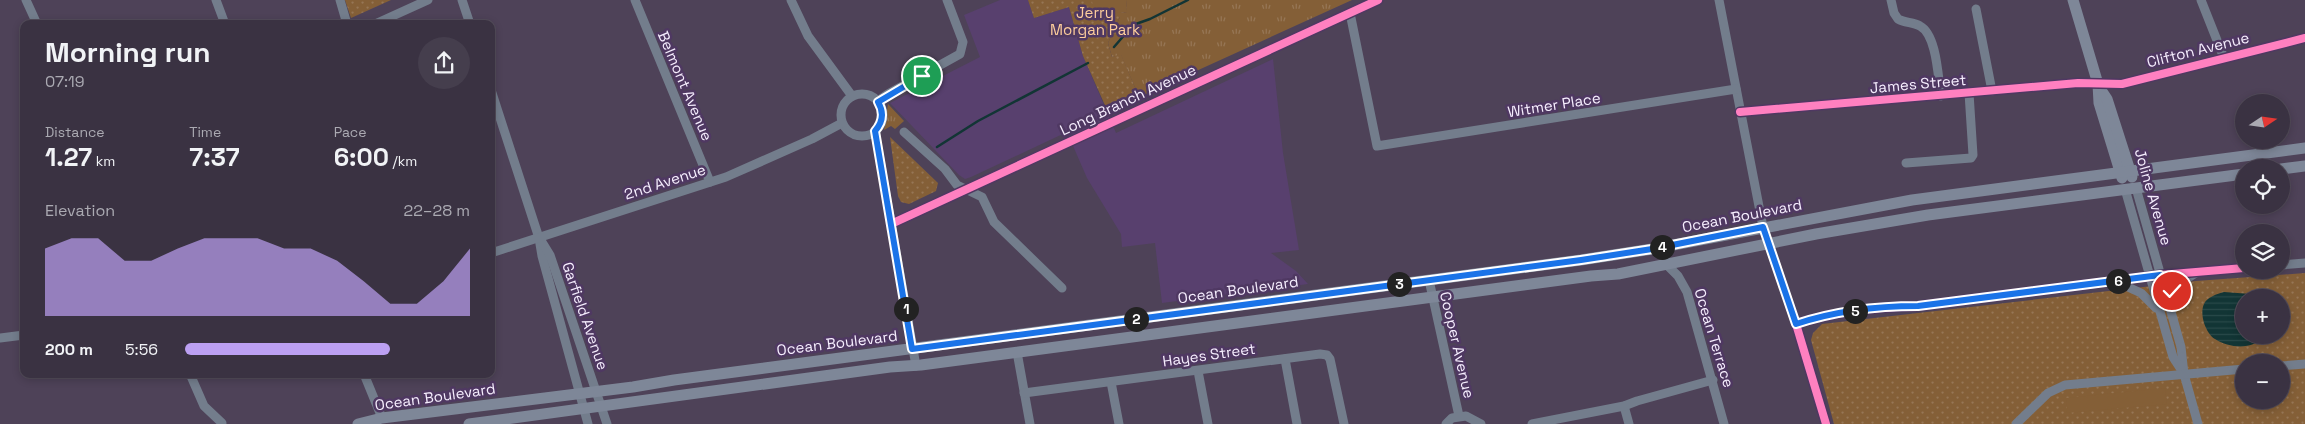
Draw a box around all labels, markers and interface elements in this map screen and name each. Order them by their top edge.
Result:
park label: Jerry Morgan Park [1050,3,1140,39]
street label: Belmont Avenue [654,28,717,144]
street label: Clifton Avenue [2145,28,2251,71]
text: Morning run [45,34,210,70]
button: share [418,37,470,89]
pin [901,55,943,97]
street label: Long Branch Avenue [1057,60,1199,139]
icon: arrive [908,62,936,90]
street label: James Street [1869,70,1967,97]
text: 07:19 [45,71,85,92]
street label: Witmer Place [1506,88,1602,121]
north arrow [2235,94,2290,149]
map controls [2235,94,2290,409]
text: Distance [45,123,105,141]
text: Time [189,123,221,141]
text: Pace [334,123,366,141]
text: 1.27 [45,141,92,173]
text: 7:37 [189,141,240,173]
text: 6:00 [334,141,389,173]
street label: Joline Avenue [2131,146,2176,248]
text: km [92,152,115,170]
text: /km [389,152,417,170]
street label: 2nd Avenue [622,159,708,204]
button: locate [2235,159,2290,214]
street label: Ocean Boulevard [1680,195,1803,236]
text: Elevation [45,200,115,221]
text: 22–28 m [404,200,470,221]
button: layers [2235,224,2290,279]
pin: 4 [1650,234,1674,260]
text: 4 [1658,238,1667,256]
street label: Garfield Avenue [558,259,613,372]
pin: 6 [2106,268,2130,294]
pin [2151,270,2193,312]
street label: Ocean Boulevard [1176,272,1300,307]
pin: 3 [1386,272,1412,296]
text: 6 [2114,272,2123,290]
text: 3 [1395,275,1404,293]
icon: check [2158,277,2186,305]
street label: Ocean Terrace [1690,286,1739,390]
button: + [2235,289,2290,344]
street label: Cooper Avenue [1436,290,1479,400]
pin: 1 [894,296,918,322]
pin: 5 [1842,298,1868,324]
text: 1 [903,300,910,318]
text: 5 [1851,302,1860,320]
pin: 2 [1124,306,1148,332]
text: 2 [1132,310,1141,328]
street label: Ocean Boulevard [775,326,898,359]
text: 200 m [45,339,93,360]
text: 5:56 [125,339,158,360]
street label: Hayes Street [1161,339,1257,370]
button: − [2235,354,2290,409]
street label: Ocean Boulevard [373,379,497,414]

